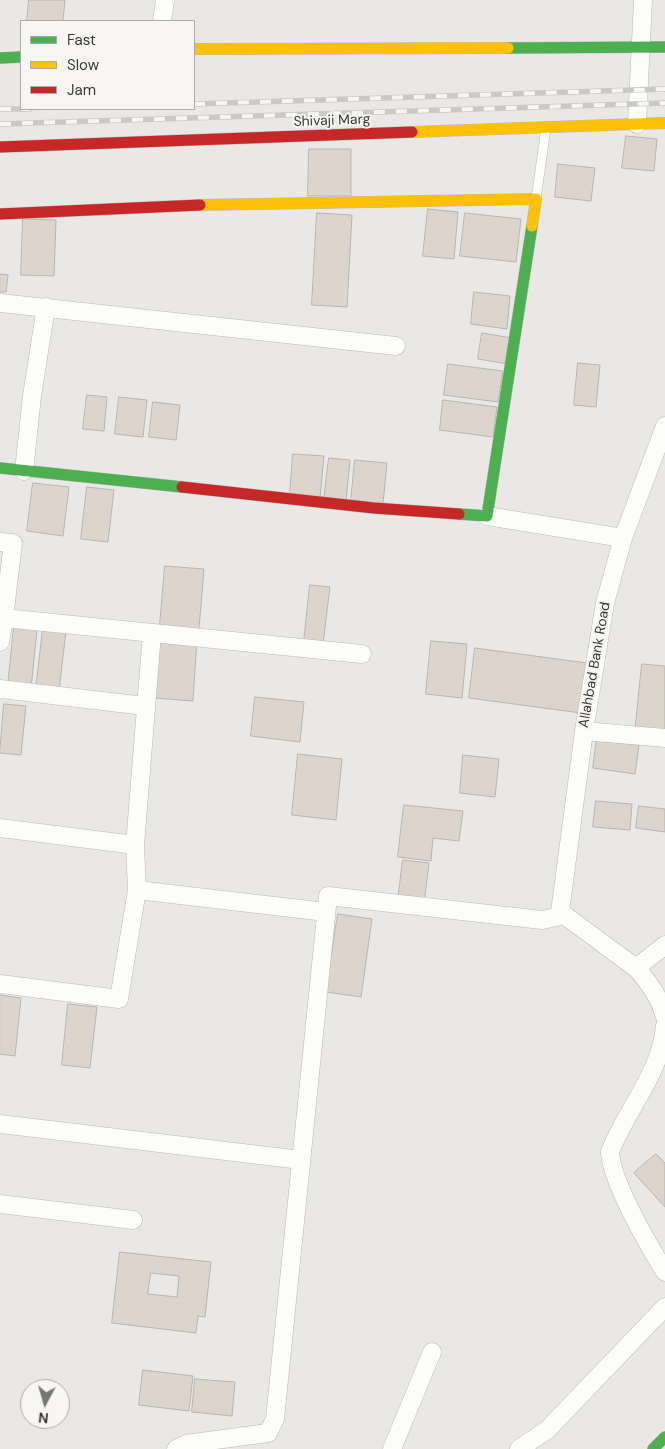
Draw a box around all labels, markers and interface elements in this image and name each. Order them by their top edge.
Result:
legend [20,20,195,110]
text: Fast [67,30,96,50]
text: Slow [67,55,99,75]
text: Jam [67,80,96,100]
street label: Shivaji Marg [293,111,371,131]
street label: Allahbad Bank Road [576,601,614,729]
north arrow [20,1379,70,1429]
text: N [38,1408,50,1427]

